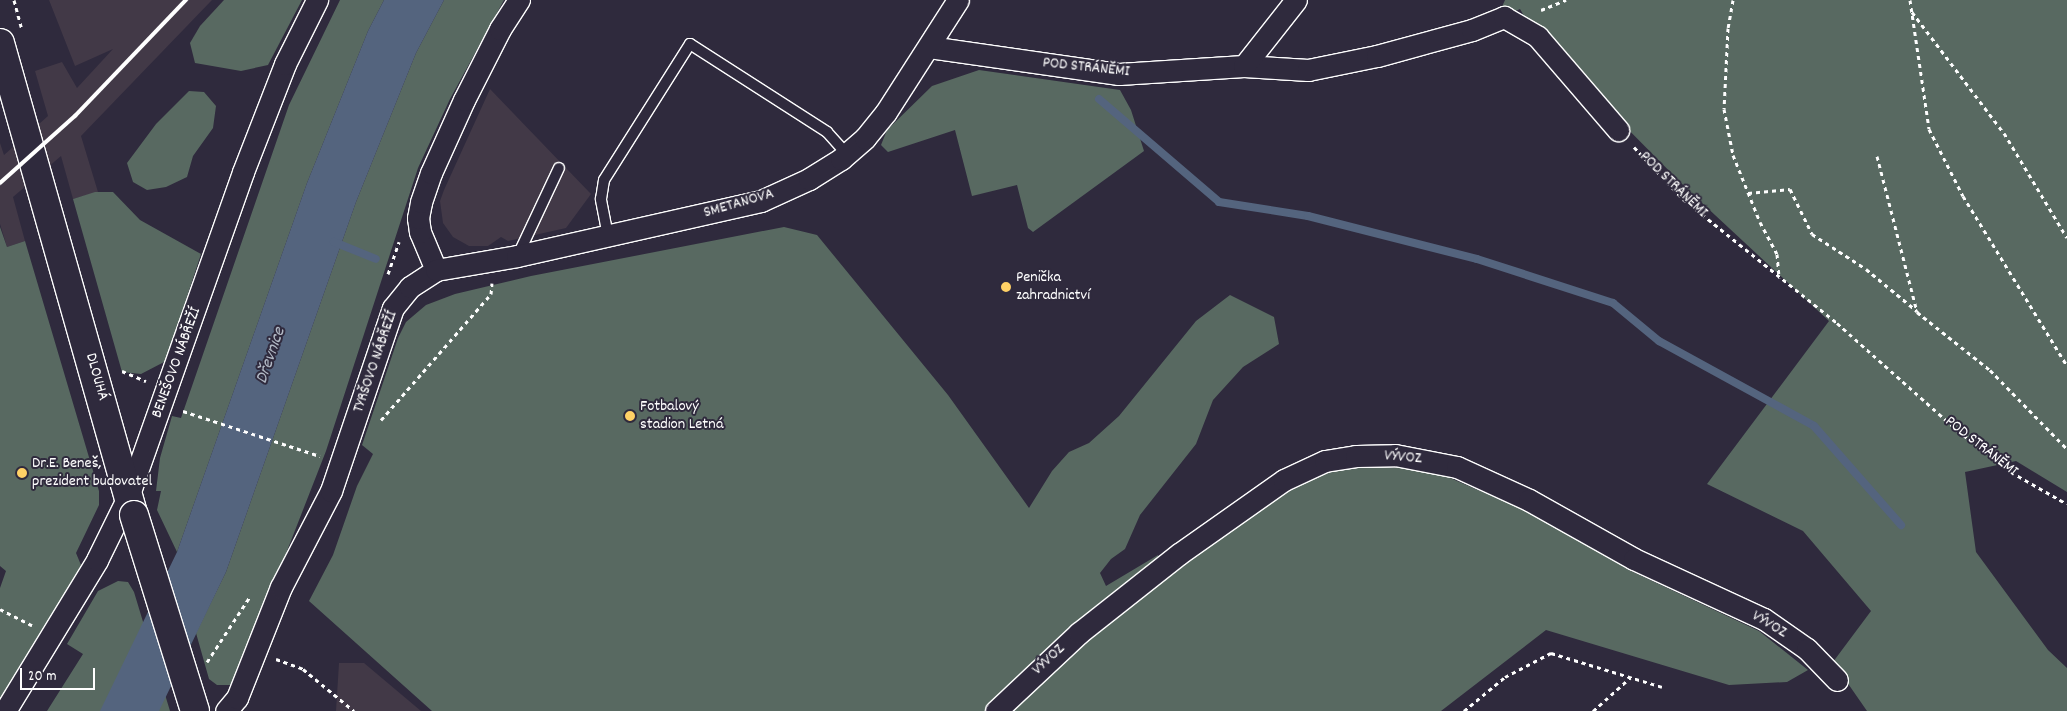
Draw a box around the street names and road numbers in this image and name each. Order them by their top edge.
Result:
street label: POD STRÁNĚMI [1042,54,1130,82]
street label: POD STRÁNĚMI [1635,148,1711,222]
street label: SMETANOVA [702,185,776,223]
street label: BENEŠOVO NÁBŘEŽÍ [148,305,206,421]
street label: TYRŠOVO NÁBŘEŽÍ [350,309,402,415]
street label: DLOUHÁ [80,351,112,403]
street label: POD STRÁNĚMI [1941,413,2021,481]
street label: VÝVOZ [1383,447,1423,469]
street label: VÝVOZ [1748,607,1790,643]
street label: VÝVOZ [1029,640,1069,680]

